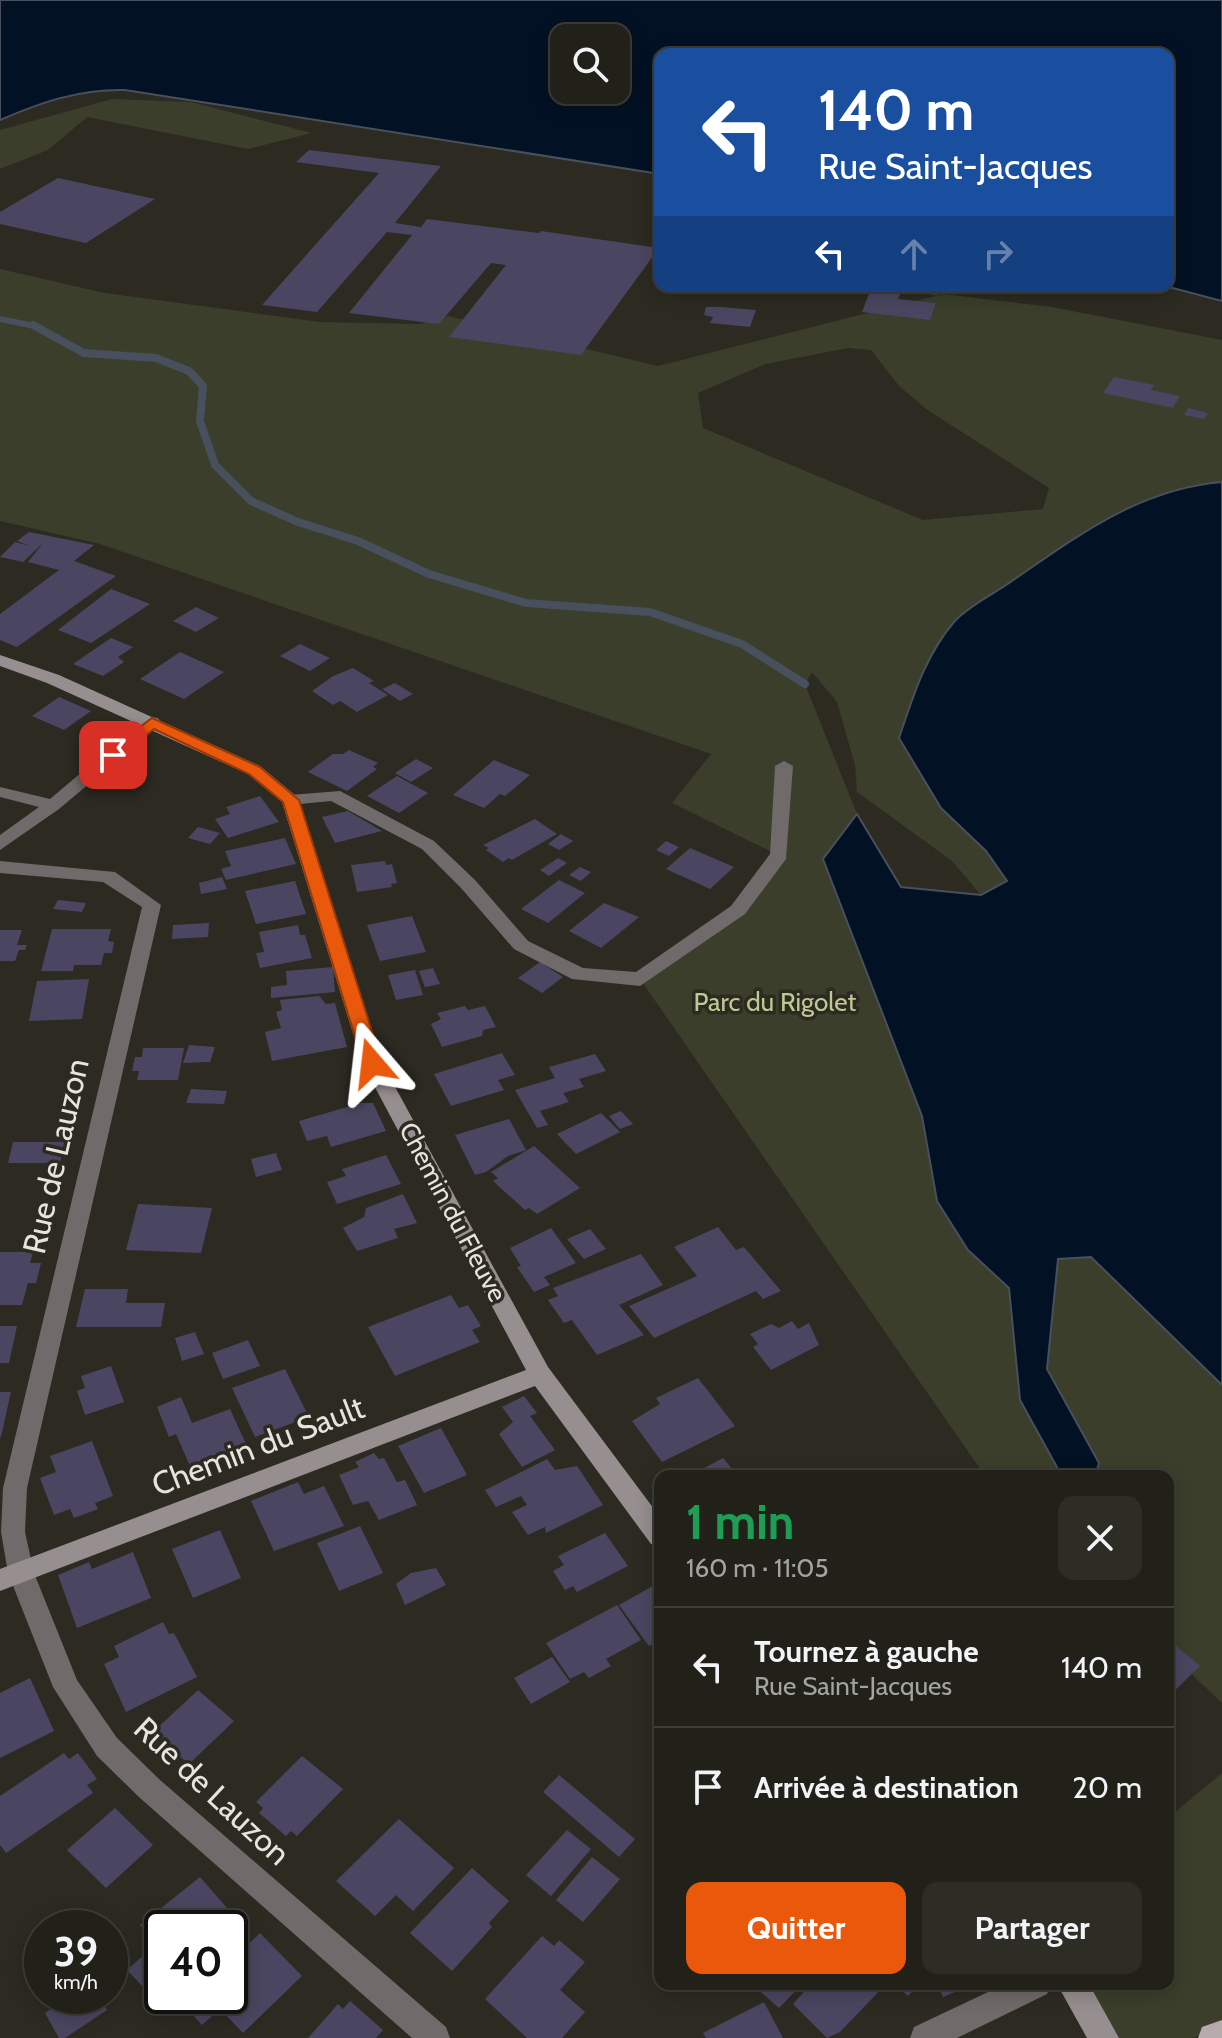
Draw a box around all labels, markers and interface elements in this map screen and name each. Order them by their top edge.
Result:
map controls [550,24,630,104]
button: search [550,24,630,104]
text: 140 m [818,76,974,144]
icon: left [686,80,790,184]
text: Rue Saint-Jacques [818,144,1092,188]
icon: left [808,232,852,276]
icon: ahead [892,232,936,276]
icon: right [976,232,1020,276]
pin [79,721,147,789]
icon: arrive [91,733,135,777]
park label: Parc du Rigolet [694,986,857,1018]
position arrow [330,1021,414,1105]
street label: Rue de Lauzon [14,1055,97,1257]
street label: Chemin du Fleuve [392,1117,514,1307]
street label: Chemin du Sault [146,1387,370,1504]
text: 1 min [686,1493,794,1551]
button: close [1058,1496,1142,1580]
text: 160 m · 11:05 [686,1552,829,1584]
text: Tournez à gauche [754,1633,979,1670]
icon: left [686,1645,730,1689]
text: 140 m [1061,1649,1142,1686]
text: Rue Saint-Jacques [754,1670,952,1702]
street label: Rue de Lauzon [126,1709,298,1873]
icon: arrive [686,1765,730,1809]
text: Arrivée à destination [754,1769,1019,1806]
text: 20 m [1072,1769,1142,1806]
button: Quitter [686,1882,906,1974]
button: Partager [922,1882,1142,1974]
speed limit sign: 40 [144,1910,248,2014]
text: 39 [54,1927,98,1976]
text: km/h [54,1970,98,1994]

